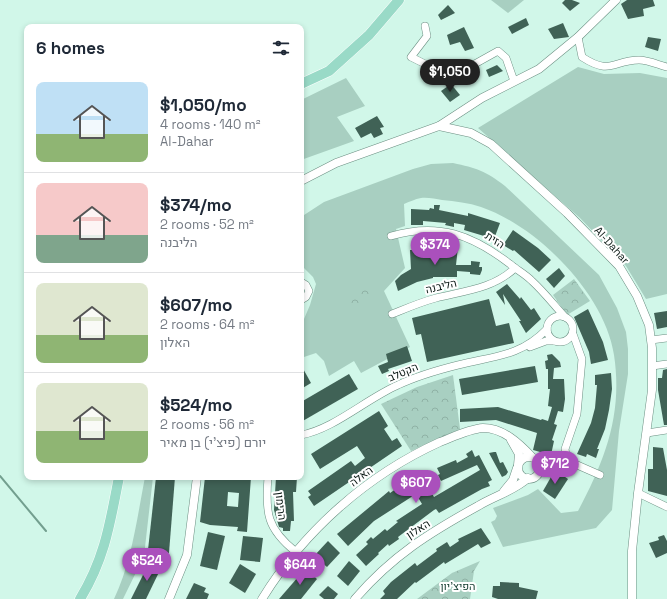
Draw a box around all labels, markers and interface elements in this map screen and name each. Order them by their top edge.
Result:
text: 6 homes [36,37,105,59]
icon: filters [270,37,292,59]
pin: $1,050 [417,59,483,93]
text: $1,050 [429,63,471,80]
text: $1,050/mo [160,94,247,116]
icon: home [68,98,116,146]
text: 4 rooms · 140 m² [160,116,261,133]
text: Al-Dahar [160,133,214,150]
text: $374/mo [160,194,232,216]
icon: home [68,199,116,247]
text: 2 rooms · 52 m² [160,216,254,233]
street label: Al-Dahar [592,223,632,267]
street label: הזית [483,229,507,251]
pin: $374 [411,232,459,266]
text: הליבנה [160,234,197,251]
text: $374 [420,236,450,253]
street label: הליבנה [424,276,458,296]
text: $607/mo [160,294,232,316]
icon: home [68,299,116,347]
text: 2 rooms · 64 m² [160,316,254,333]
text: האלון [160,334,190,351]
street label: הקטלב [386,359,420,385]
text: $524/mo [160,394,233,416]
icon: home [68,399,116,447]
text: 2 rooms · 56 m² [160,416,254,433]
text: יורם (פיצ'י) בן מאיר [160,434,266,451]
pin: $712 [531,451,579,485]
text: $712 [541,455,569,472]
street label: האלה [347,463,375,489]
pin: $607 [392,470,440,504]
text: $607 [400,474,432,491]
street label: הרימון [272,491,290,521]
street label: האלון [403,516,433,542]
pin: $524 [123,548,171,582]
text: $524 [131,552,163,569]
pin: $644 [276,552,324,586]
text: $644 [284,556,316,573]
park label: הפיצ'יון [440,579,476,593]

